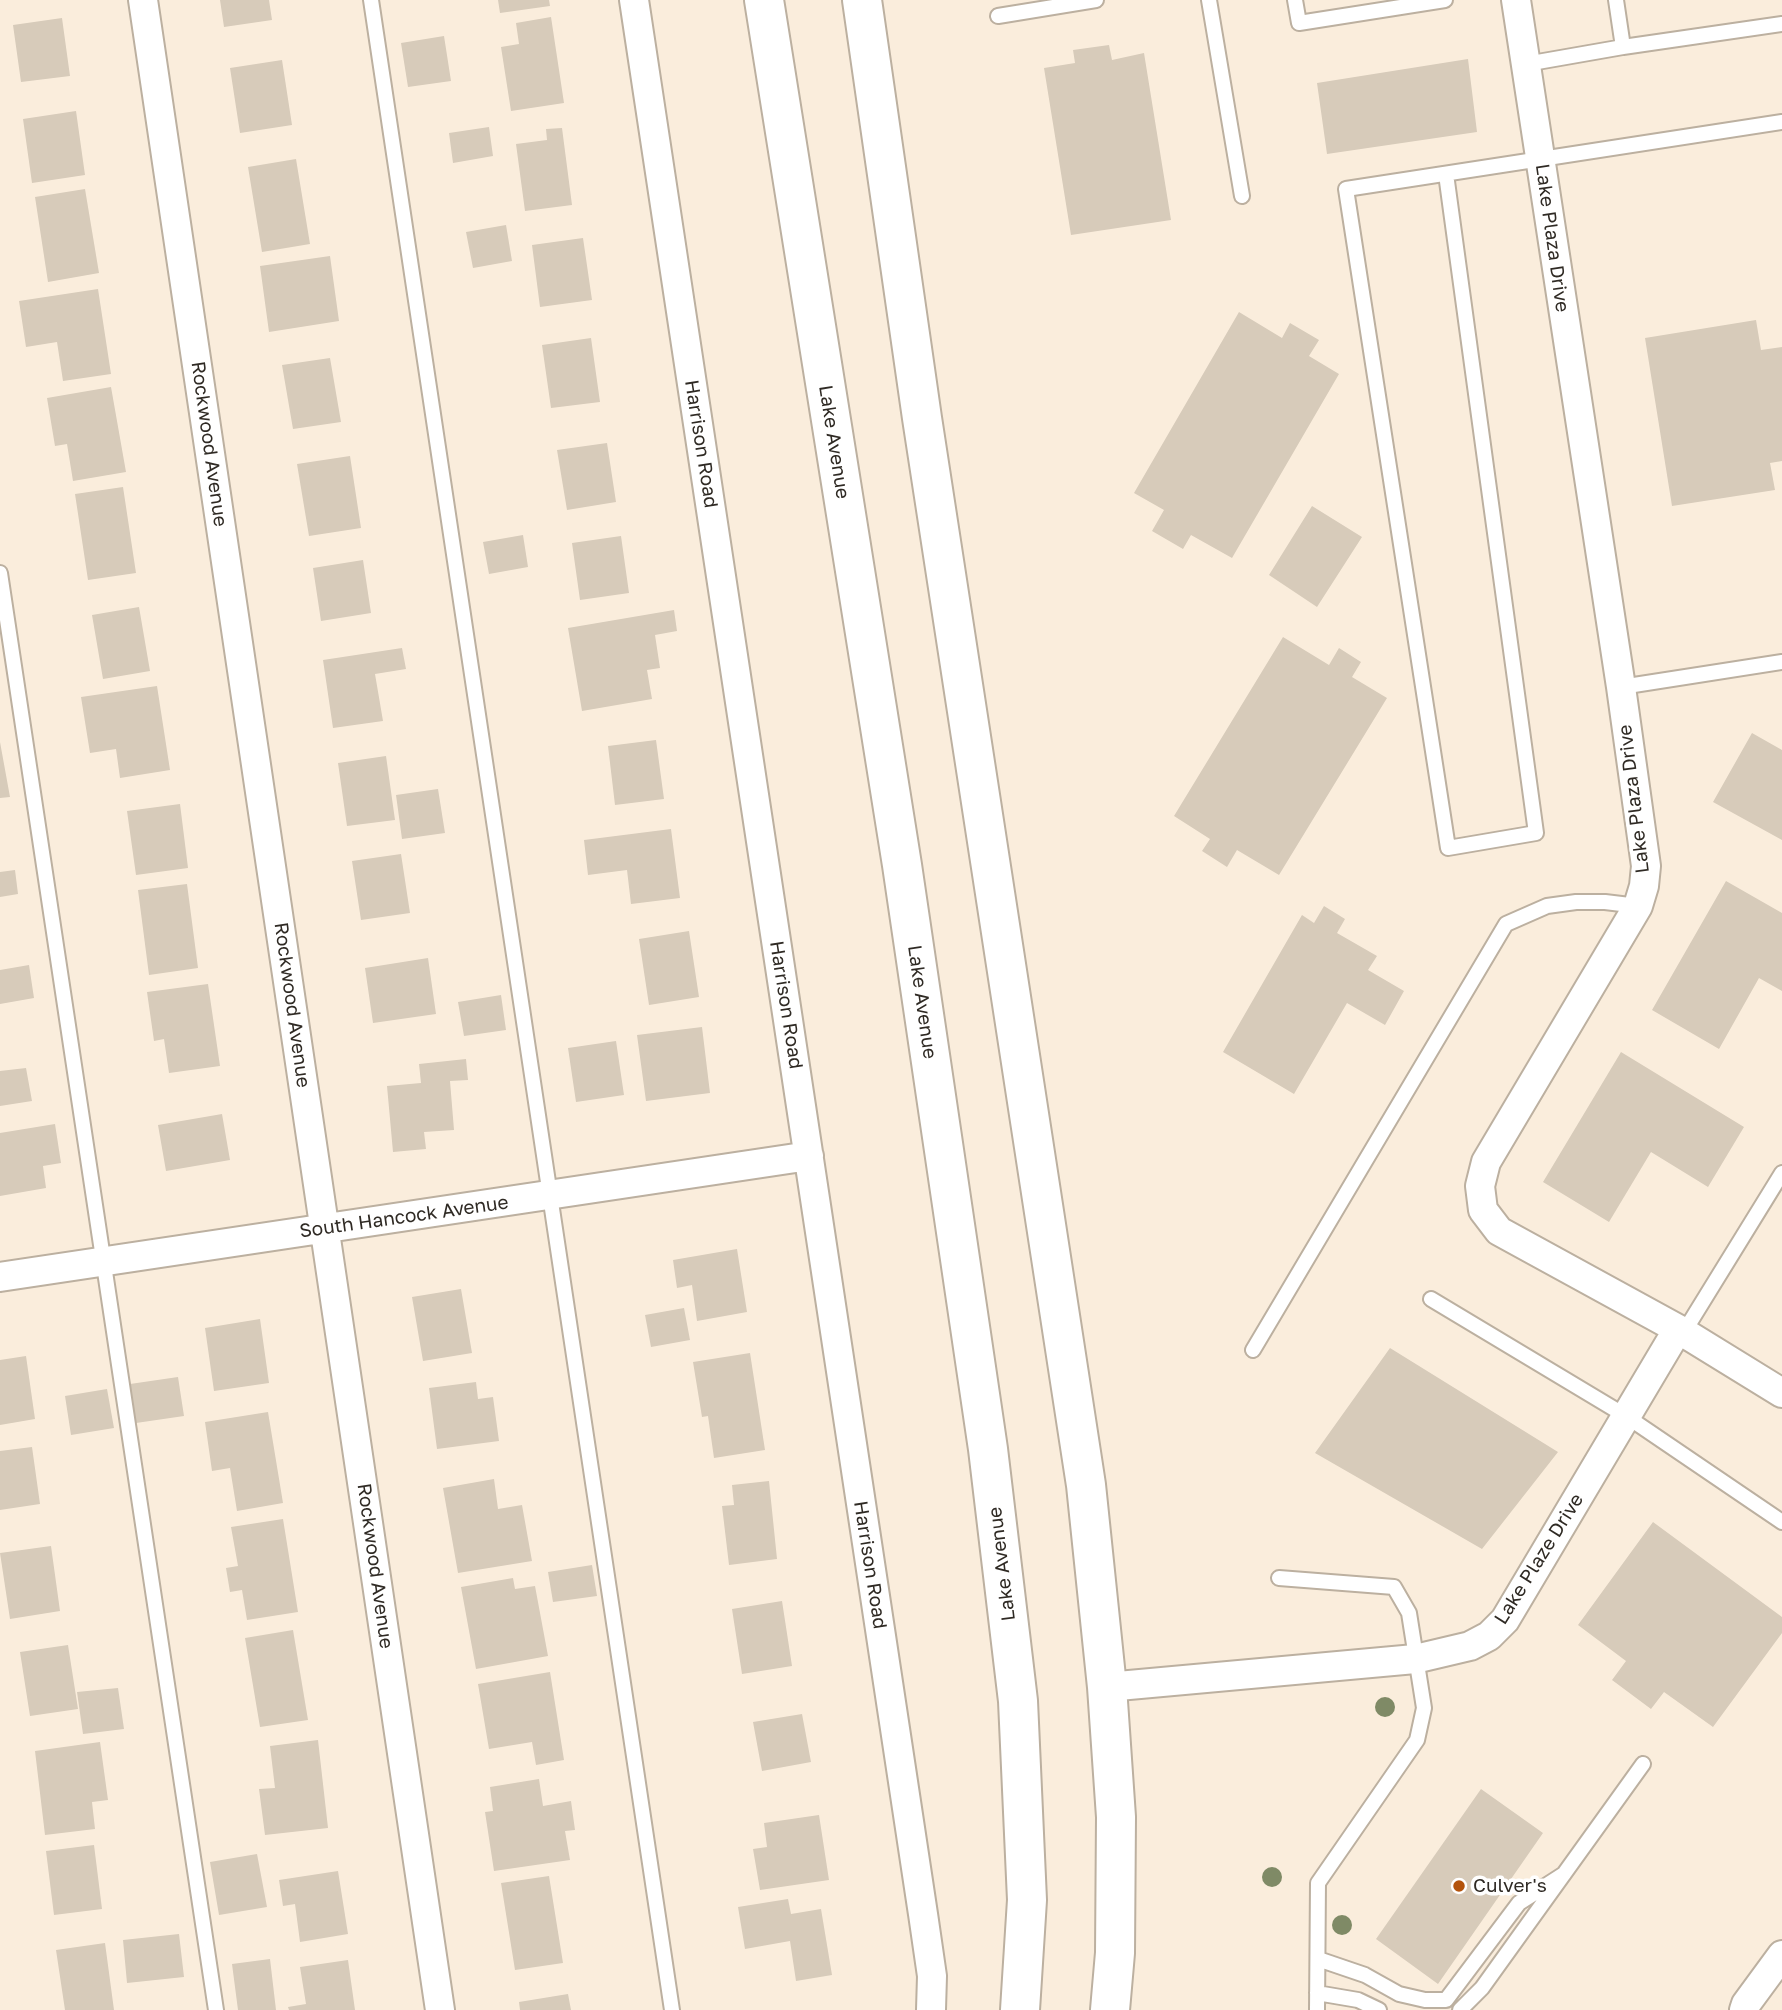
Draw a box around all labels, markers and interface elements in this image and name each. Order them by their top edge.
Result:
street label: Lake Plaza Drive [1530,162,1574,314]
street label: Rockwood Avenue [186,360,232,528]
street label: Harrison Road [680,378,722,510]
street label: Lake Avenue [814,383,854,501]
street label: Lake Plaza Drive [1614,723,1654,875]
street label: Rockwood Avenue [269,921,315,1089]
street label: Harrison Road [765,939,807,1071]
street label: Lake Avenue [903,943,941,1061]
street label: South Hancock Avenue [298,1191,510,1243]
street label: Rockwood Avenue [352,1482,398,1650]
street label: Lake Plaze Drive [1490,1489,1588,1629]
street label: Harrison Road [849,1499,891,1631]
street label: Lake Avenue [984,1506,1020,1622]
place label: Culver's [1473,1875,1547,1897]
marker: Culver's [1451,1878,1467,1894]

